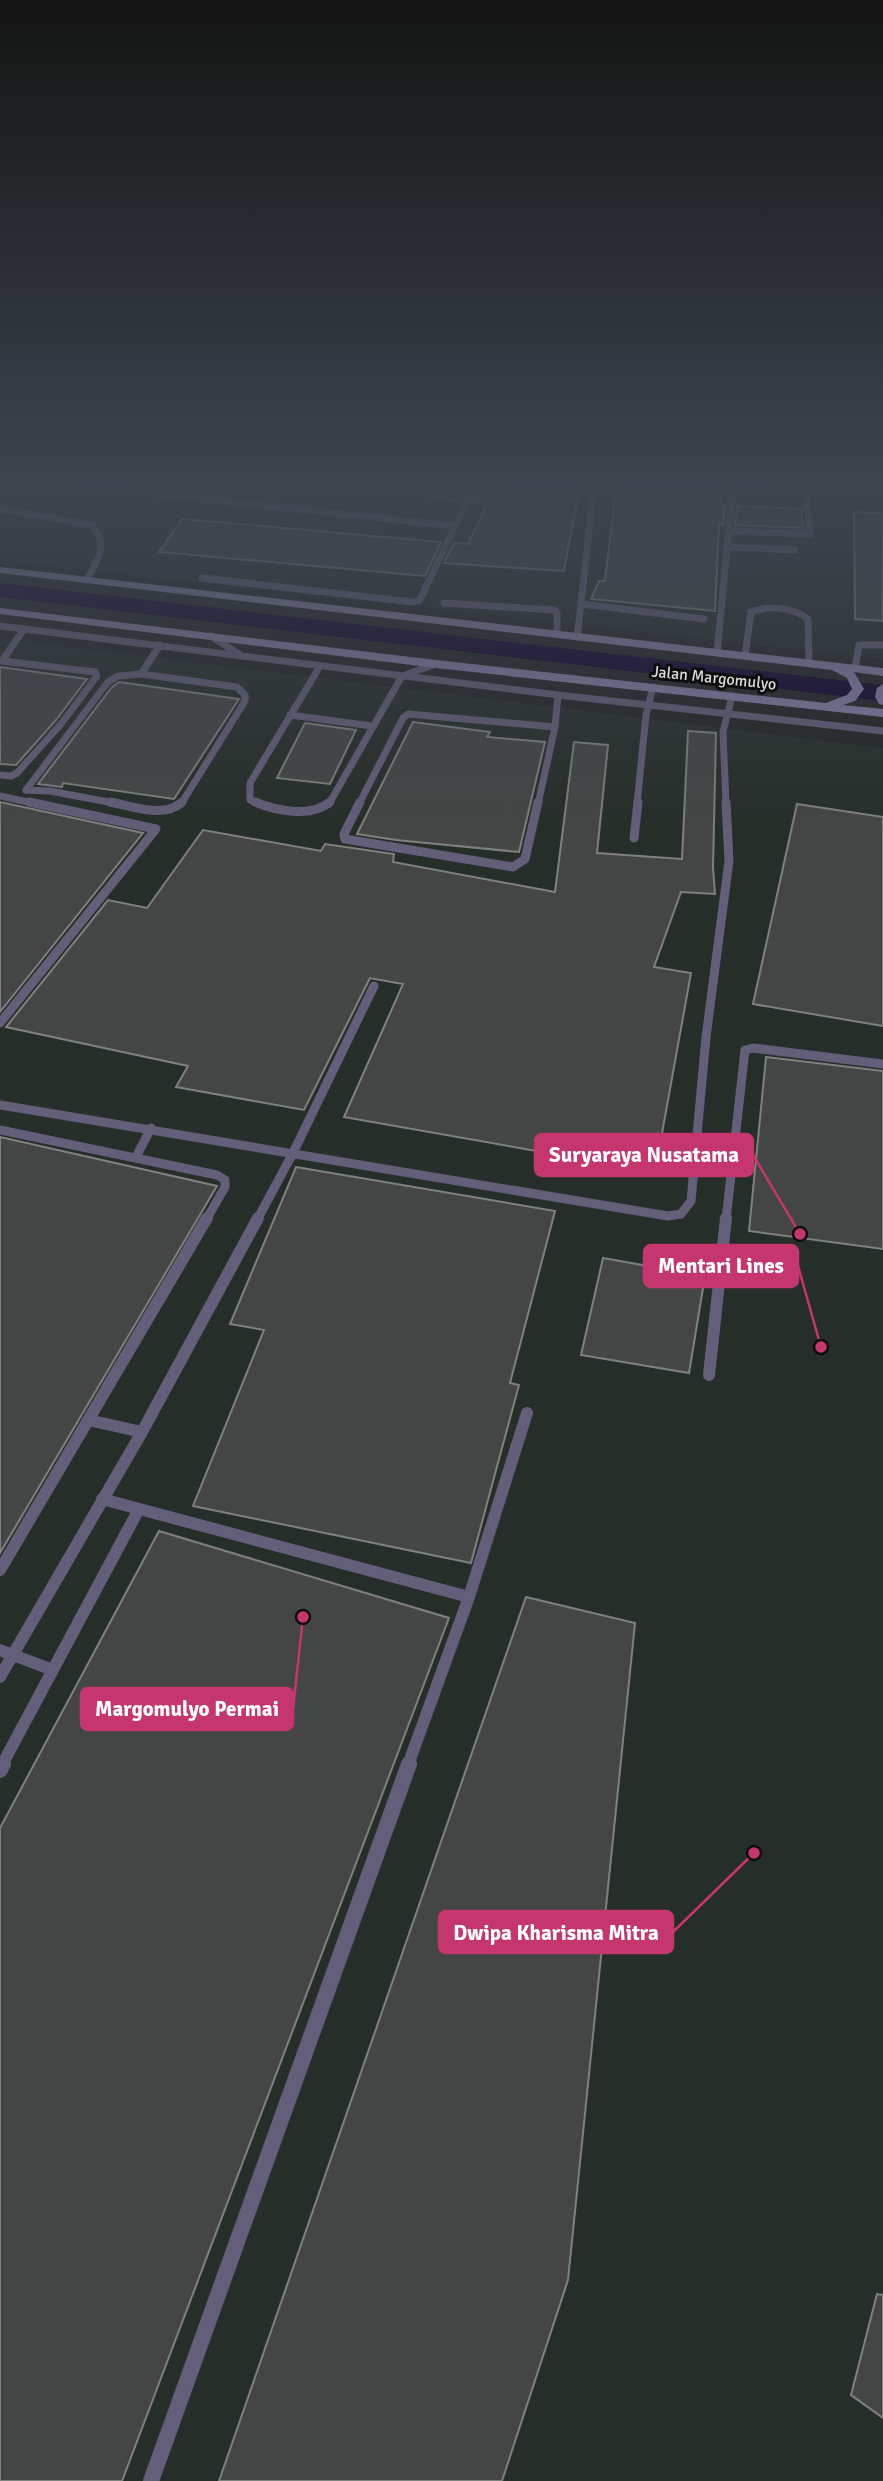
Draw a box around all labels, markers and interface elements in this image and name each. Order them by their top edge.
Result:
street label: Jalan Margomulyo [651,662,777,694]
callout: Suryaraya Nusatama [535,1134,753,1176]
text: Suryaraya Nusatama [549,1142,739,1168]
callout: Mentari Lines [644,1245,798,1287]
text: Mentari Lines [658,1253,784,1279]
callout: Margomulyo Permai [81,1688,293,1730]
text: Margomulyo Permai [95,1696,279,1722]
callout: Dwipa Kharisma Mitra [439,1911,673,1953]
text: Dwipa Kharisma Mitra [453,1920,659,1946]

